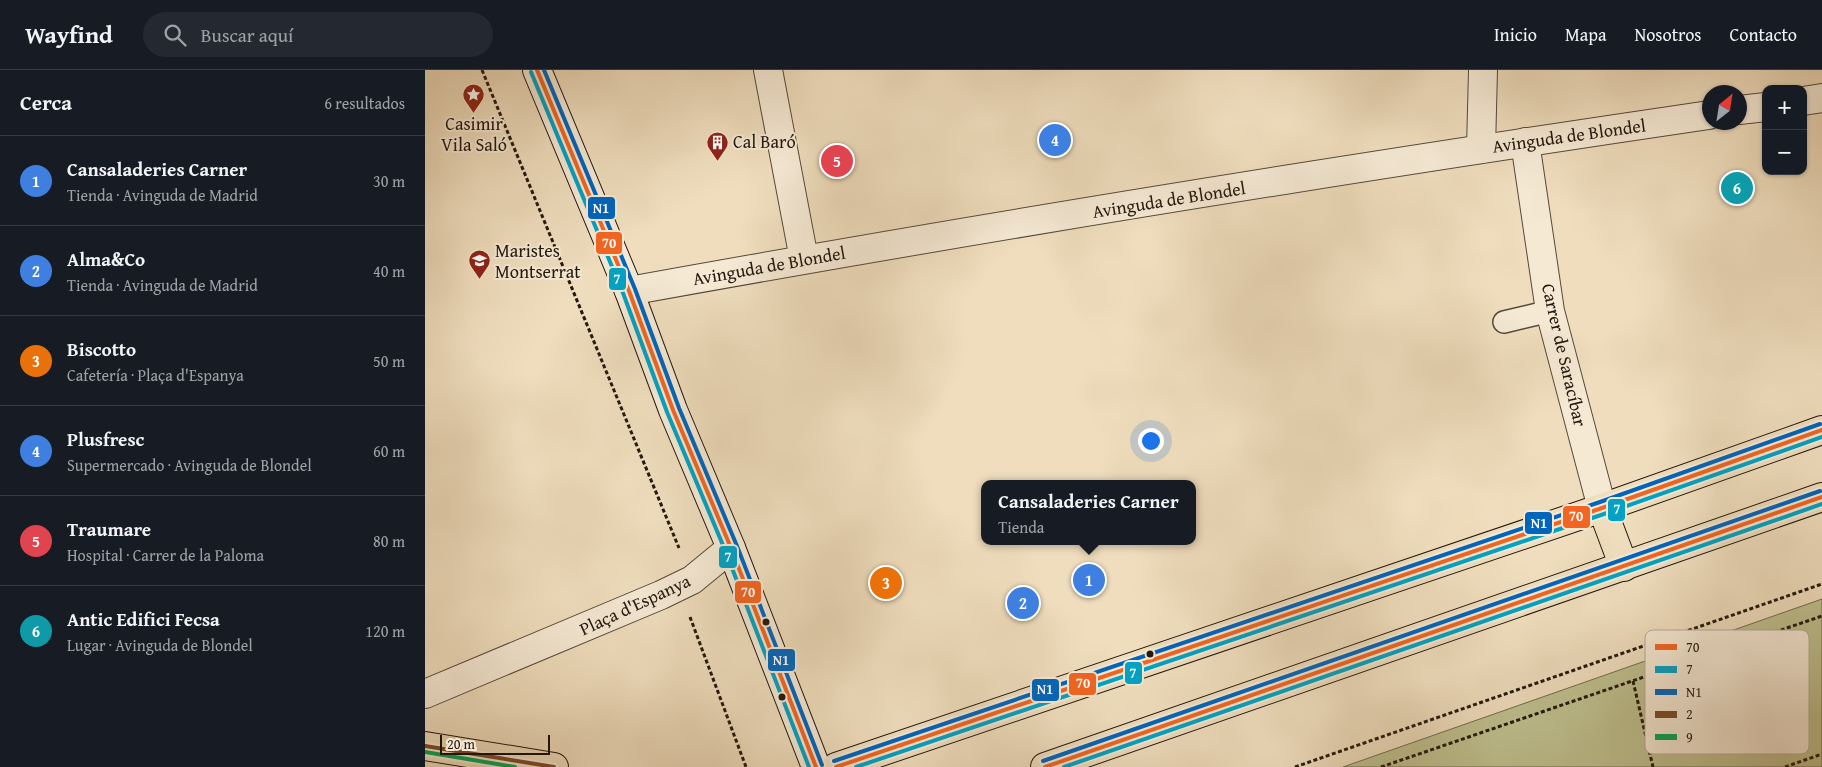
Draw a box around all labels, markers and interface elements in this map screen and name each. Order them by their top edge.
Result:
search box [143,12,493,57]
text: Wayfind [25,17,113,52]
icon: search [161,21,189,49]
text: Buscar aquí [201,21,293,49]
text: Inicio [1494,21,1537,48]
text: Mapa [1565,21,1606,48]
text: Nosotros [1634,21,1702,48]
text: Contacto [1730,21,1797,48]
place icon: Casimir Vila Saló [462,82,486,113]
north arrow [1702,85,1747,130]
map controls [1762,85,1807,175]
button: + [1762,85,1807,130]
text: Cerca [20,87,72,118]
text: 6 resultados [324,91,405,115]
place label: Casimir Vila Saló [441,110,507,158]
street label: Avinguda de Blondel [1490,111,1647,160]
pin: 4 [1039,121,1071,159]
place label: Cal Baró [733,128,796,155]
building icon: Cal Baró [705,130,729,161]
button: − [1762,130,1807,175]
pin: 5 [821,142,853,180]
text: Cansaladeries Carner [67,155,247,183]
text: 1 [32,169,40,193]
text: 30 m [373,169,405,193]
pin: 6 [1721,169,1753,207]
street label: Avinguda de Blondel [1090,174,1247,225]
text: Tienda · Avinguda de Madrid [67,183,258,207]
line badge: N1 [587,196,616,220]
text: N1 [593,198,609,218]
line badge: 70 [595,231,623,255]
text: 70 [602,233,616,253]
place label: Maristes Montserrat [495,237,581,285]
street label: Avinguda de Blondel [690,239,847,292]
text: Alma&Co [67,245,145,273]
school or university icon: Maristes Montserrat [467,249,491,280]
text: 2 [32,259,40,283]
text: 40 m [373,259,405,283]
line badge: 7 [608,267,627,291]
text: 7 [613,269,621,289]
text: Tienda · Avinguda de Madrid [67,273,258,297]
street label: Carrer de Saracíbar [1535,281,1594,430]
text: Biscotto [67,335,136,363]
text: 3 [32,349,40,373]
text: 50 m [373,349,405,373]
text: Cafetería · Plaça d'Espanya [67,363,244,387]
text: Plusfresc [67,425,144,453]
your location [1138,428,1164,454]
text: 4 [32,439,40,463]
text: 60 m [373,439,405,463]
text: Supermercado · Avinguda de Blondel [67,453,312,477]
popup [981,480,1196,545]
text: Cansaladeries Carner [998,487,1179,515]
line badge: 7 [1607,498,1626,522]
text: 7 [1613,499,1621,519]
line badge: 70 [1562,505,1591,529]
text: 70 [1569,506,1583,526]
line badge: N1 [1524,511,1553,535]
text: N1 [1531,513,1547,533]
text: Traumare [67,515,151,543]
text: Tienda [998,515,1044,539]
text: 5 [32,529,40,553]
text: 80 m [373,529,405,553]
text: Hospital · Carrer de la Paloma [67,543,264,567]
line badge: 7 [718,545,738,569]
text: 7 [724,547,732,567]
pin: 1 [1073,561,1105,599]
pin: 3 [870,564,902,602]
street label: Plaça d'Espanya [575,567,695,642]
line badge: 70 [734,580,762,604]
text: 70 [741,582,755,602]
pin: 2 [1007,584,1039,622]
text: Antic Edifici Fecsa [67,605,220,633]
unlabelled marker [761,617,771,627]
text: 6 [32,619,40,643]
text: 120 m [365,619,405,643]
legend [1645,630,1809,754]
text: Lugar · Avinguda de Blondel [67,633,253,657]
text: 70 [1686,637,1700,657]
line badge: N1 [767,648,796,672]
unlabelled marker [1145,649,1155,659]
text: N1 [773,650,789,670]
text: 7 [1686,659,1693,679]
line badge: 7 [1124,661,1143,685]
text: 7 [1129,663,1137,683]
line badge: 70 [1068,672,1097,696]
text: 70 [1076,673,1090,693]
line badge: N1 [1031,678,1060,702]
text: N1 [1037,679,1053,699]
text: N1 [1686,682,1702,702]
unlabelled marker [777,692,787,702]
text: 2 [1686,704,1693,724]
text: 9 [1686,727,1693,747]
scale bar [440,732,550,755]
text: 20 m [447,734,475,754]

